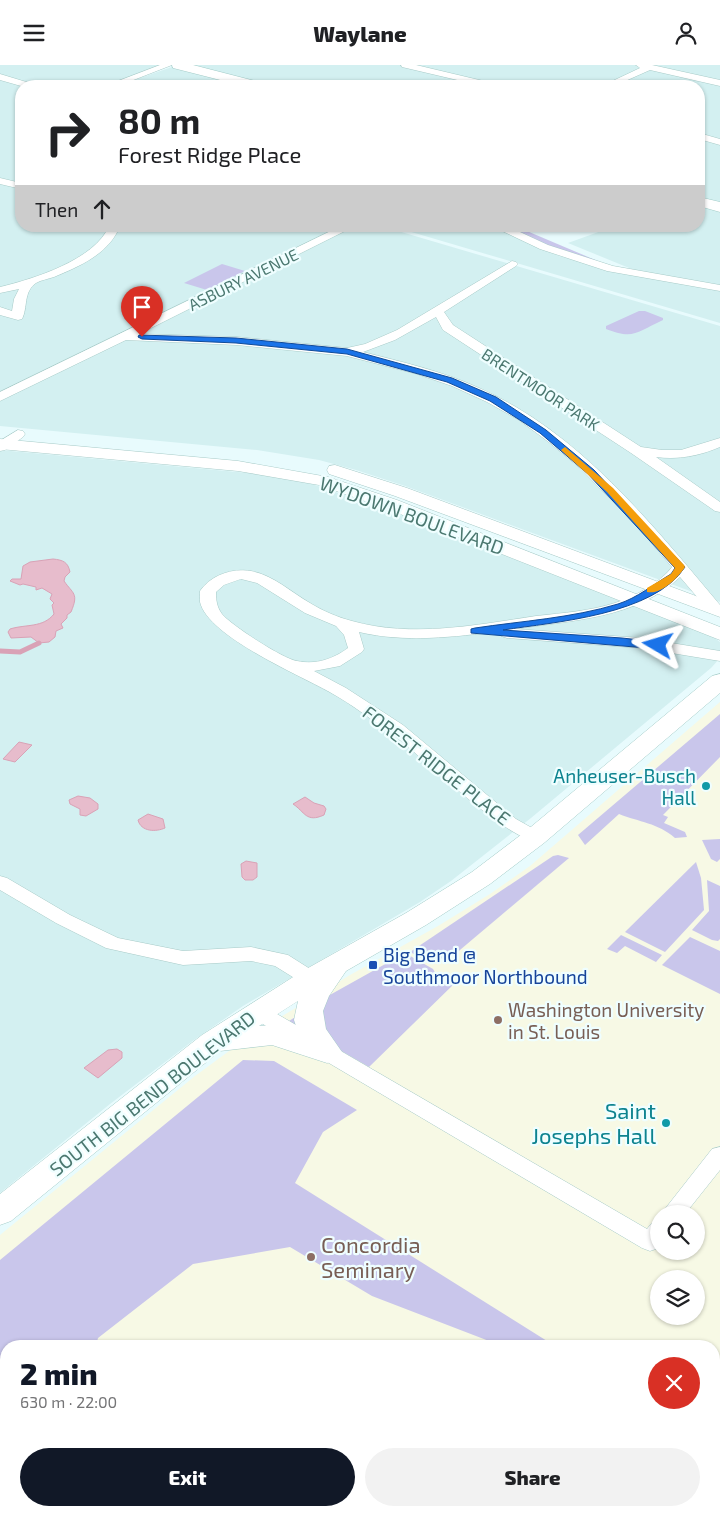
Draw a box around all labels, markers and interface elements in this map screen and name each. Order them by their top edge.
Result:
icon: menu [20,19,48,47]
icon: person [672,19,700,47]
text: Waylane [313,20,407,46]
text: 80 m [118,99,200,141]
icon: right [35,100,100,165]
text: Forest Ridge Place [118,141,301,167]
icon: ahead [88,195,116,223]
text: Then [35,198,78,221]
street label: ASBURY AVENUE [185,244,301,314]
pin [121,286,163,337]
icon: arrive [128,293,156,321]
street label: BRENTMOOR PARK [479,344,604,434]
street label: WYDOWN BOULEVARD [317,471,507,559]
position arrow [631,618,683,670]
street label: FOREST RIDGE PLACE [359,700,515,830]
place label: Anheuser-Busch Hall [553,764,696,809]
marker: Anheuser-Busch Hall [700,780,712,792]
place label: Big Bend @ Southmoor Northbound [383,943,588,988]
marker: Big Bend @ Southmoor Northbound [367,959,379,971]
place label: Washington University in St. Louis [508,998,704,1043]
street label: SOUTH BIG BEND BOULEVARD [45,1006,259,1180]
marker: Washington University in St. Louis [492,1014,504,1026]
place label: Saint Josephs Hall [532,1097,656,1148]
marker: Saint Josephs Hall [660,1117,672,1129]
map controls [650,1205,705,1325]
button: search [650,1205,705,1260]
place label: Concordia Seminary [321,1231,421,1282]
marker: Concordia Seminary [305,1251,317,1263]
button: layers [650,1270,705,1325]
text: 2 min [20,1355,98,1391]
button: close [648,1357,700,1409]
text: 630 m · 22:00 [20,1392,117,1411]
button: Exit [20,1448,355,1506]
button: Share [365,1448,700,1506]

